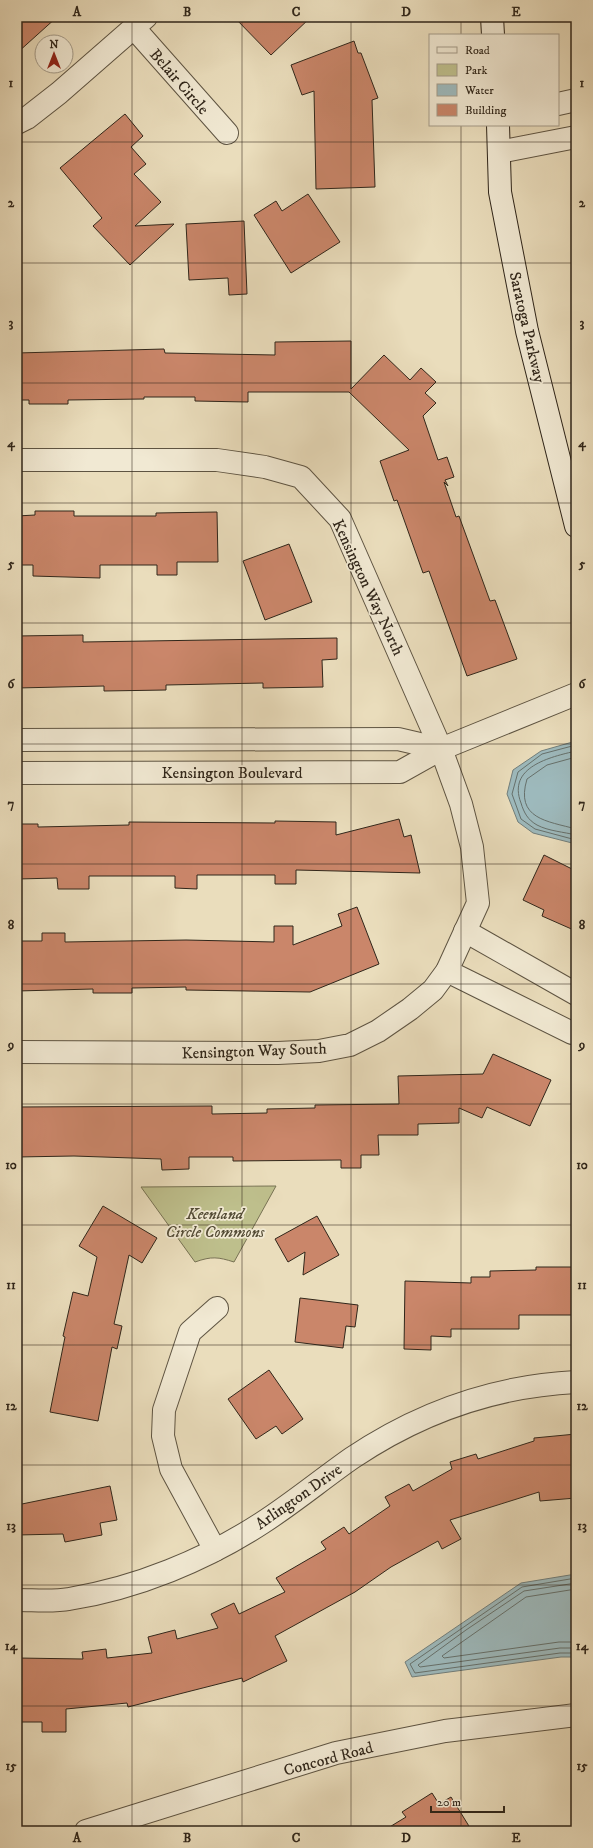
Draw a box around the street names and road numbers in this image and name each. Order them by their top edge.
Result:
street label: Belair Circle [145,45,214,119]
street label: Saratoga Parkway [505,270,550,385]
street label: Kensington Way North [328,516,409,659]
street label: Kensington Boulevard [161,763,303,783]
street label: Kensington Way South [181,1038,328,1064]
street label: Arlington Drive [251,1459,346,1534]
street label: Concord Road [281,1737,375,1781]

